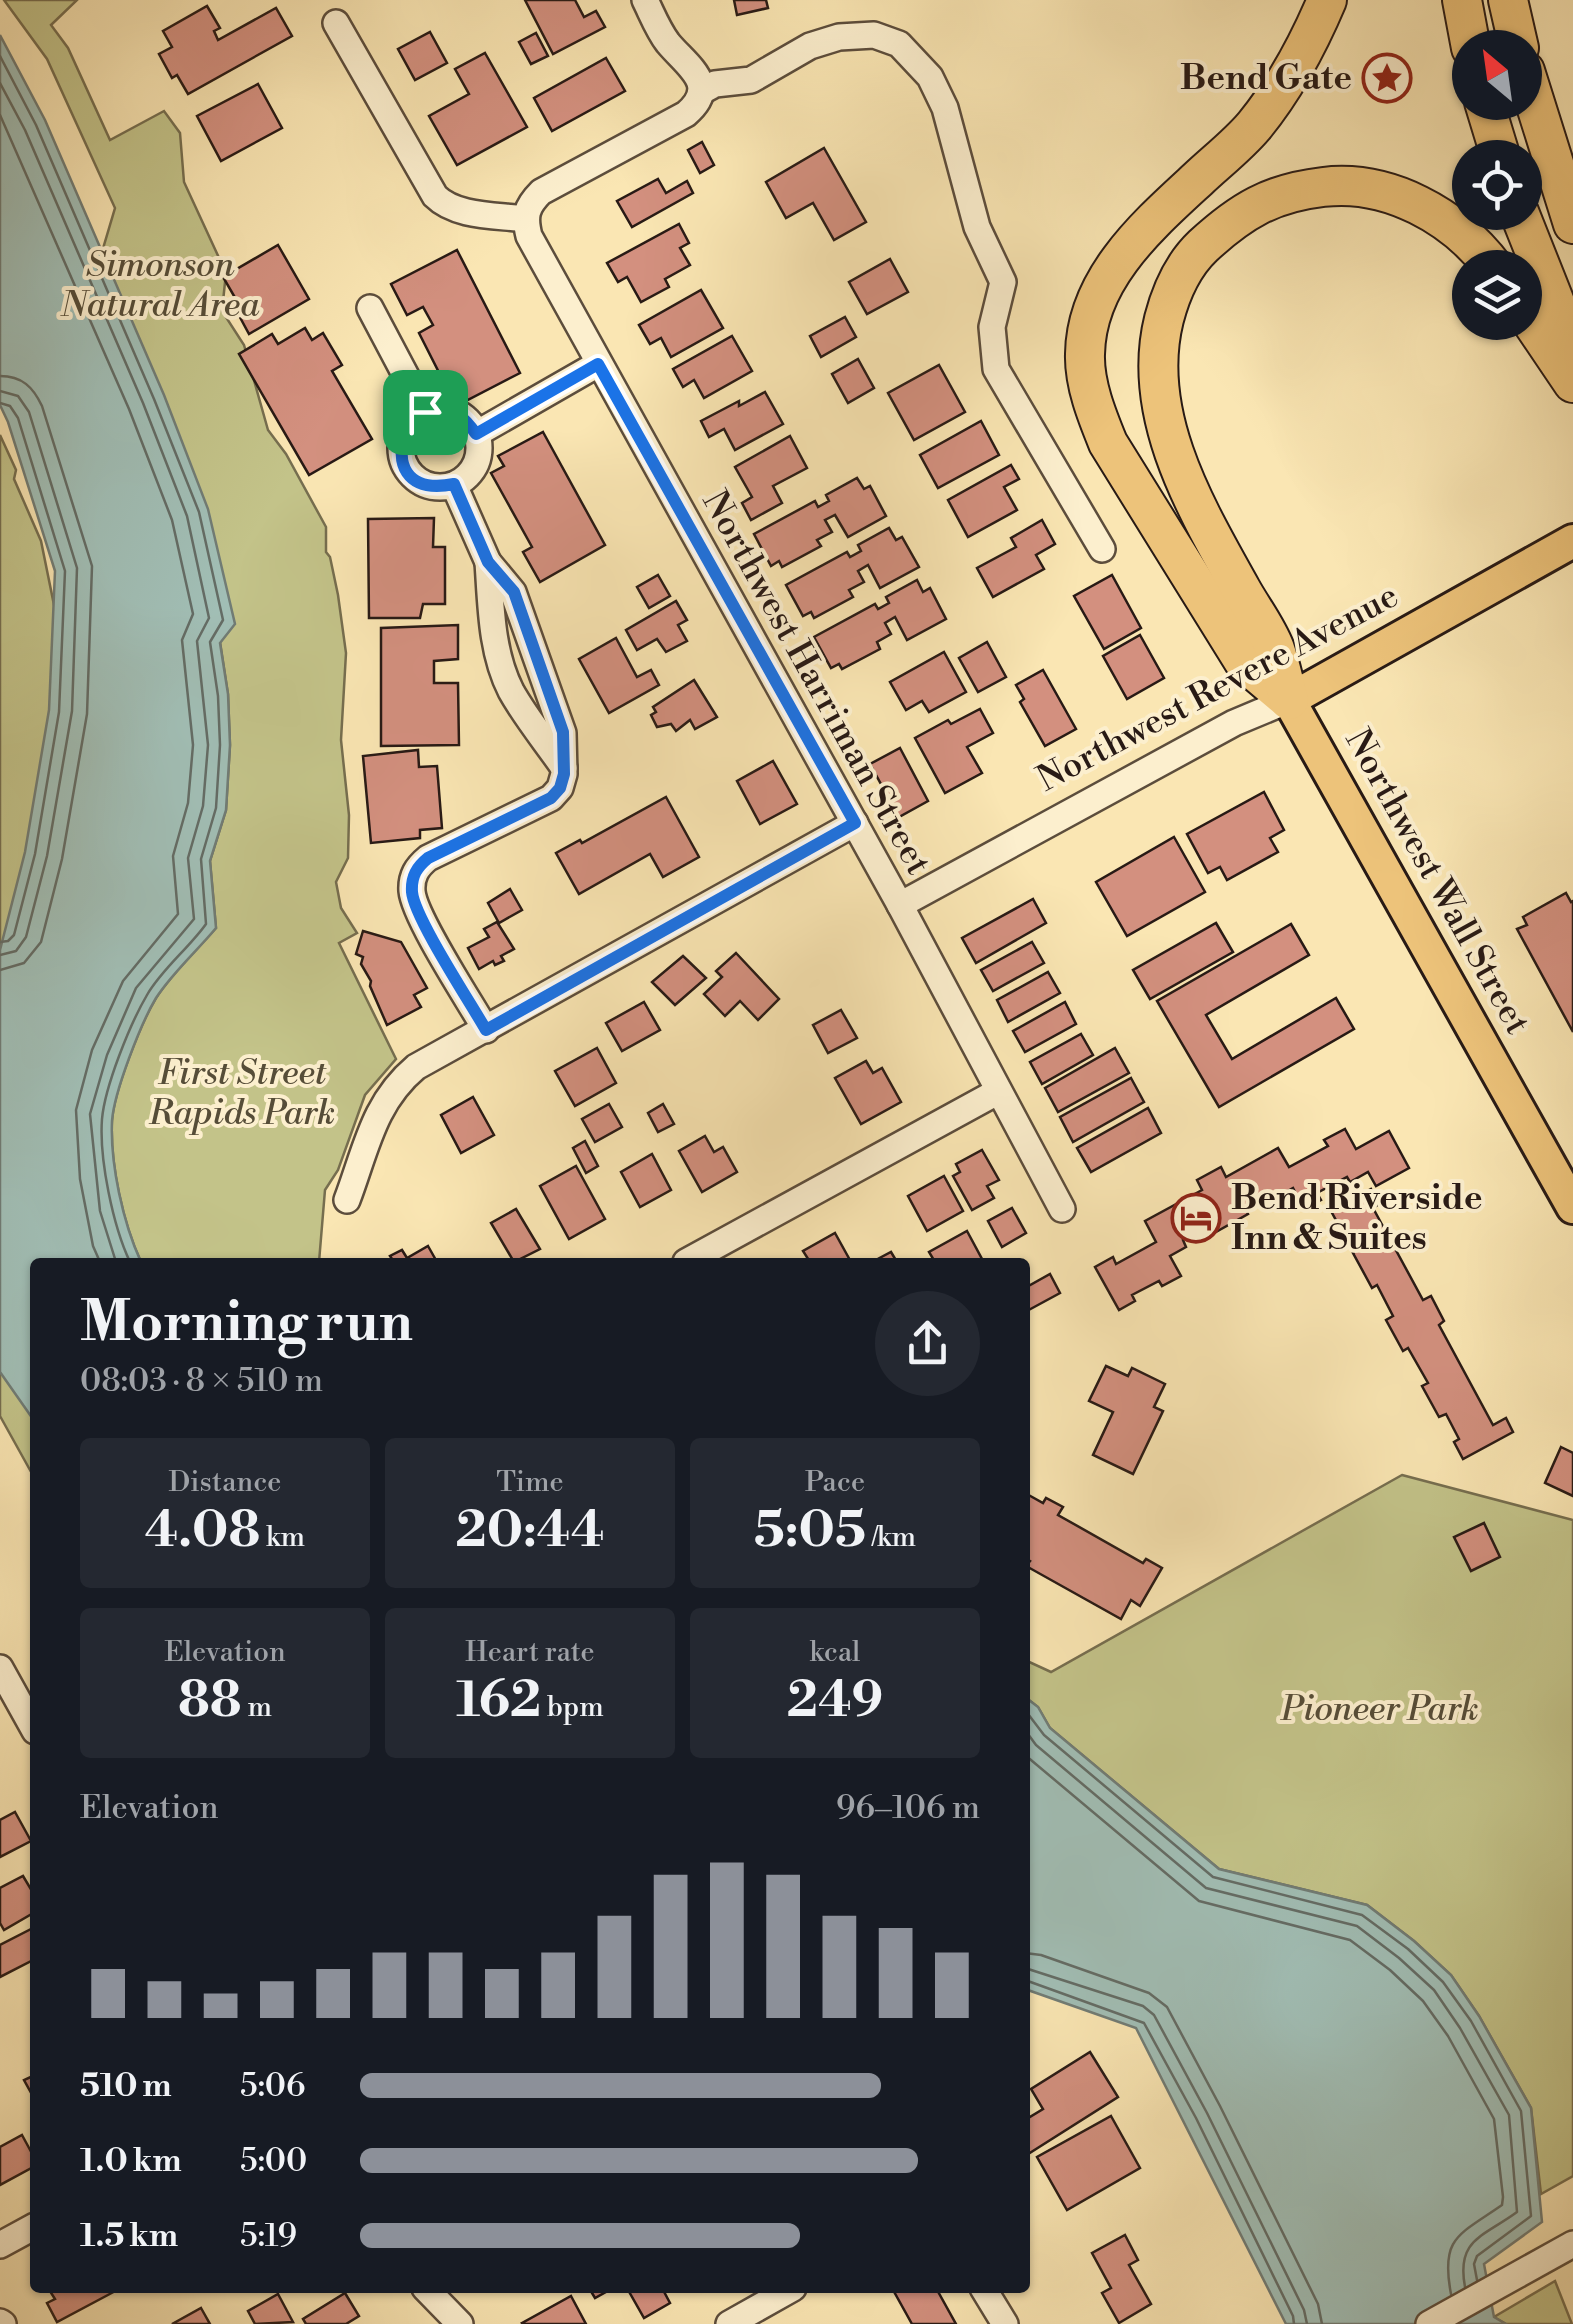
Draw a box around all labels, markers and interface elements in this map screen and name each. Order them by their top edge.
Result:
north arrow [1452,30,1542,120]
map controls [1452,30,1542,340]
place icon: Bend Gate [1361,52,1413,104]
place label: Bend Gate [1180,57,1352,100]
button: locate [1452,140,1542,230]
park label: Simonson Natural Area [60,244,260,327]
button: layers [1452,250,1542,340]
pin [383,370,468,455]
icon: arrive [398,385,453,440]
street label: Northwest Harriman Street [692,484,940,882]
street label: Northwest Revere Avenue [1030,574,1406,802]
street label: Northwest Wall Street [1335,722,1539,1042]
park label: First Street Rapids Park [148,1052,335,1135]
place label: Bend Riverside Inn & Suites [1231,1177,1483,1260]
hotel icon: Bend Riverside Inn & Suites [1170,1192,1222,1244]
text: Morning run [80,1289,413,1358]
button: share [875,1291,980,1396]
text: 08:03 · 8 × 510 m [80,1361,323,1401]
text: Distance [169,1465,281,1500]
text: Time [496,1465,564,1500]
text: Pace [805,1465,865,1500]
text: 4.08 [145,1500,260,1562]
text: 20:44 [455,1500,605,1562]
text: 5:05 [754,1500,866,1562]
text: km [260,1520,305,1555]
text: /km [866,1520,916,1555]
text: Elevation [164,1635,286,1670]
text: Heart rate [465,1635,595,1670]
text: kcal [810,1635,860,1670]
text: 88 [178,1670,242,1732]
text: 162 [456,1670,541,1732]
text: 249 [787,1670,883,1732]
park label: Pioneer Park [1280,1688,1479,1731]
text: m [242,1690,272,1725]
text: bpm [541,1690,604,1725]
text: Elevation [80,1788,219,1828]
text: 96–106 m [836,1788,980,1828]
text: 510 m [80,2066,172,2106]
text: 5:06 [240,2066,305,2106]
text: 1.0 km [80,2141,182,2181]
text: 5:00 [240,2141,307,2181]
text: 1.5 km [80,2216,178,2256]
text: 5:19 [240,2216,297,2256]

